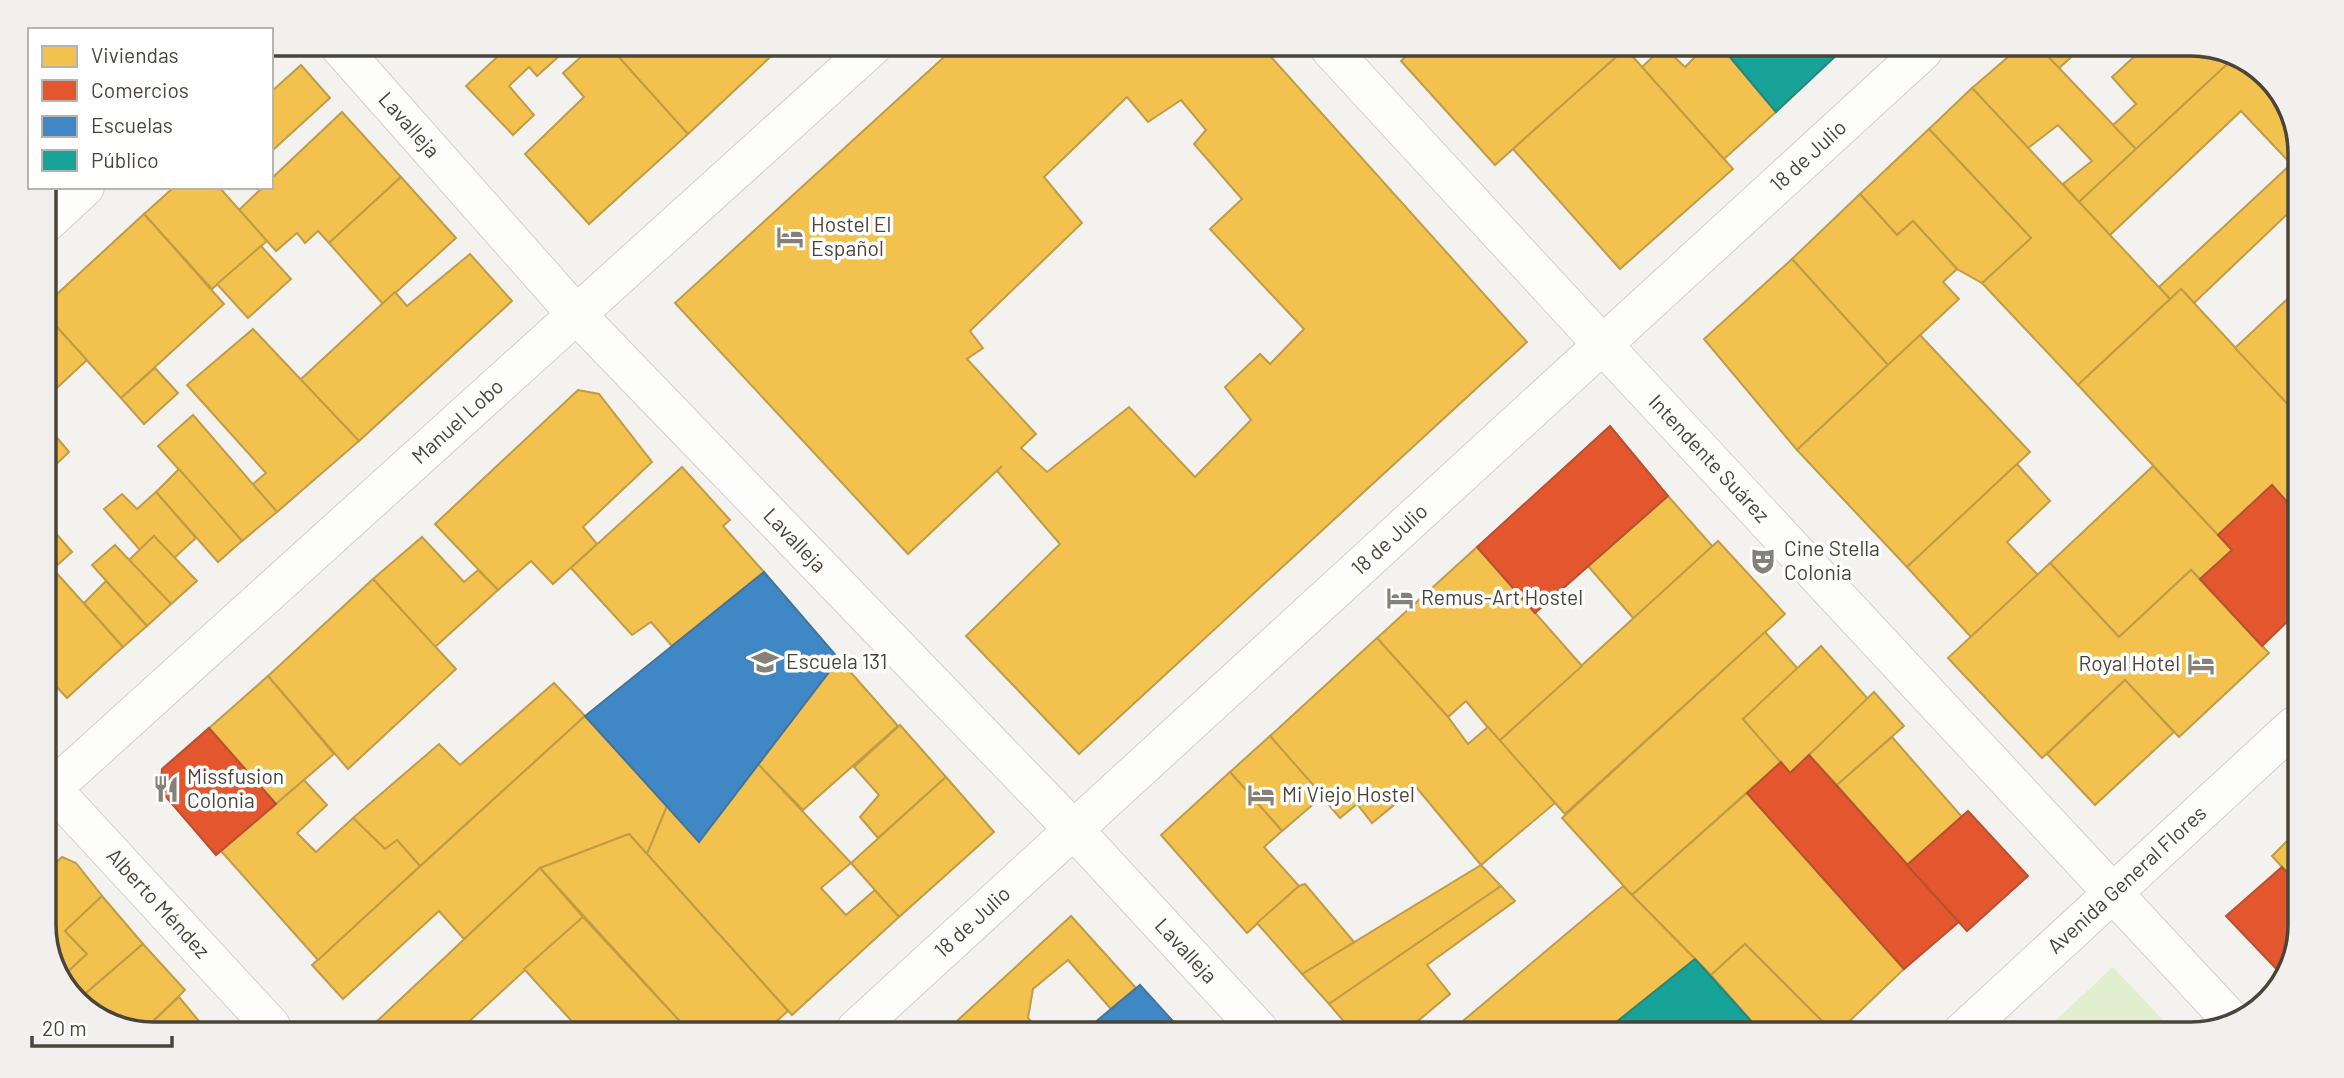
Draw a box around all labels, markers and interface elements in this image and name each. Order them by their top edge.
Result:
legend [28,28,273,189]
text: Viviendas [91,42,179,67]
text: Comercios [91,77,189,102]
street label: Lavalleja [374,86,446,162]
text: Escuelas [91,112,173,137]
street label: 18 de Julio [1764,114,1851,196]
text: Público [91,147,159,172]
place label: Hostel El Español [811,211,891,260]
hotel icon: Hostel El Español [775,222,805,252]
street label: Manuel Lobo [406,373,508,468]
street label: Intendente Suárez [1644,389,1775,527]
street label: 18 de Julio [1345,498,1432,580]
street label: Lavalleja [759,502,832,577]
place label: Cine Stella Colonia [1784,535,1880,584]
theatre icon: Cine Stella Colonia [1748,546,1778,576]
hotel icon: Remus-Art Hostel [1385,583,1415,613]
place label: Remus-Art Hostel [1421,584,1583,609]
school or university icon: Escuela 131 [750,647,780,677]
place label: Escuela 131 [786,648,887,673]
hotel icon: Royal Hotel [2186,649,2216,679]
place label: Royal Hotel [2079,650,2180,675]
place label: Missfusion Colonia [187,763,284,812]
restaurant icon: Missfusion Colonia [151,774,181,804]
hotel icon: Mi Viejo Hostel [1246,780,1276,810]
place label: Mi Viejo Hostel [1282,781,1415,806]
street label: Avenida General Flores [2042,799,2211,958]
street label: Alberto Méndez [102,842,216,963]
street label: 18 de Julio [928,880,1015,962]
street label: Lavalleja [1151,912,1223,988]
scale bar [32,1004,172,1048]
text: 20 m [42,1015,87,1040]

